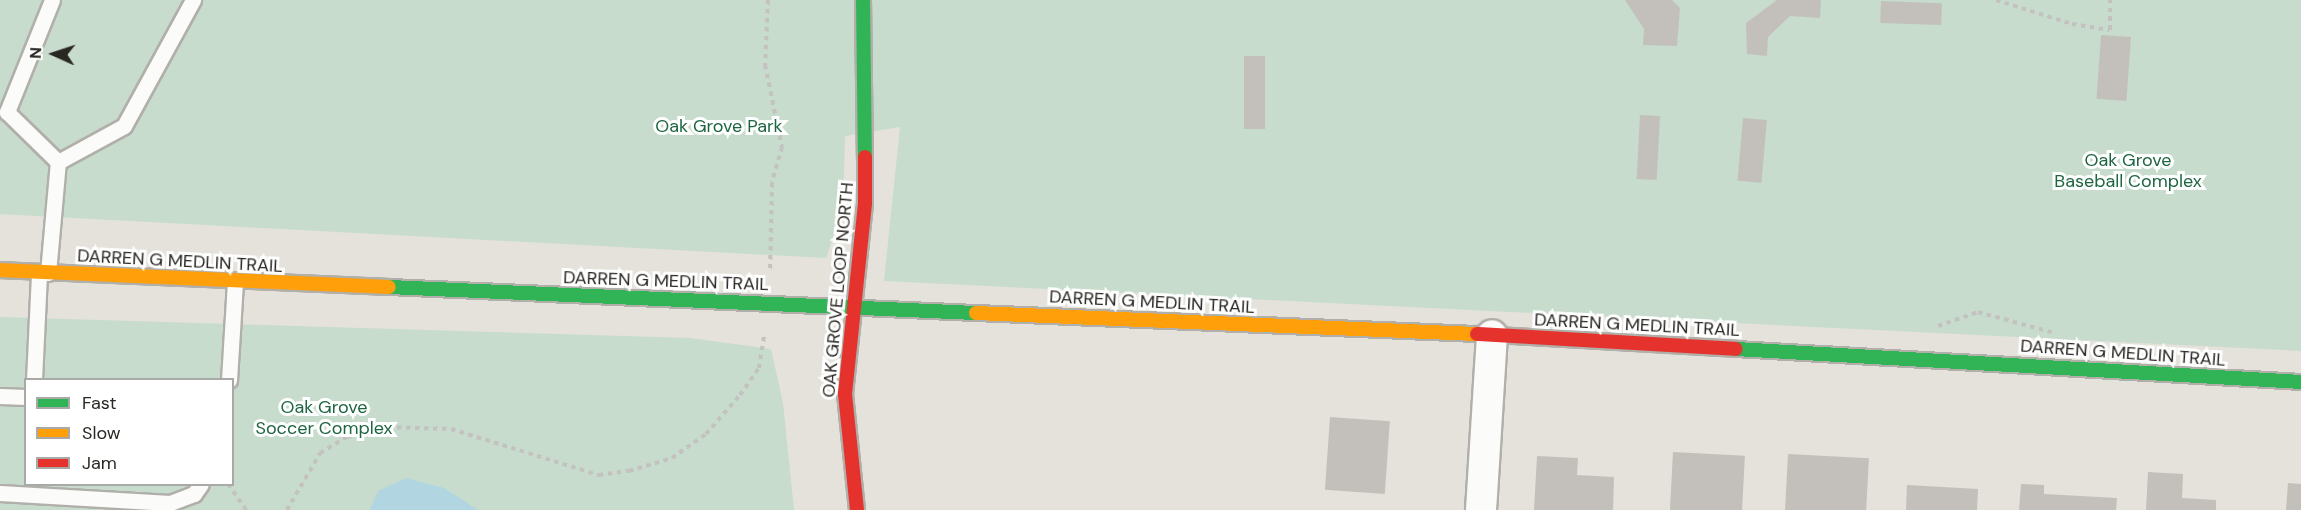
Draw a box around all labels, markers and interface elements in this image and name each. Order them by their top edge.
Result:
north arrow [24,24,84,84]
text: N [25,47,46,59]
park label: Oak Grove Park [655,115,783,137]
park label: Oak Grove Baseball Complex [2054,150,2202,192]
street label: OAK GROVE LOOP NORTH [818,182,858,398]
street label: DARREN G MEDLIN TRAIL [77,245,283,277]
street label: DARREN G MEDLIN TRAIL [563,267,769,295]
street label: DARREN G MEDLIN TRAIL [1049,286,1255,318]
street label: DARREN G MEDLIN TRAIL [1534,309,1740,341]
street label: DARREN G MEDLIN TRAIL [2020,335,2226,371]
legend [24,378,234,486]
text: Fast [82,391,117,415]
park label: Oak Grove Soccer Complex [255,397,393,440]
text: Slow [82,421,121,445]
text: Jam [82,451,117,475]

